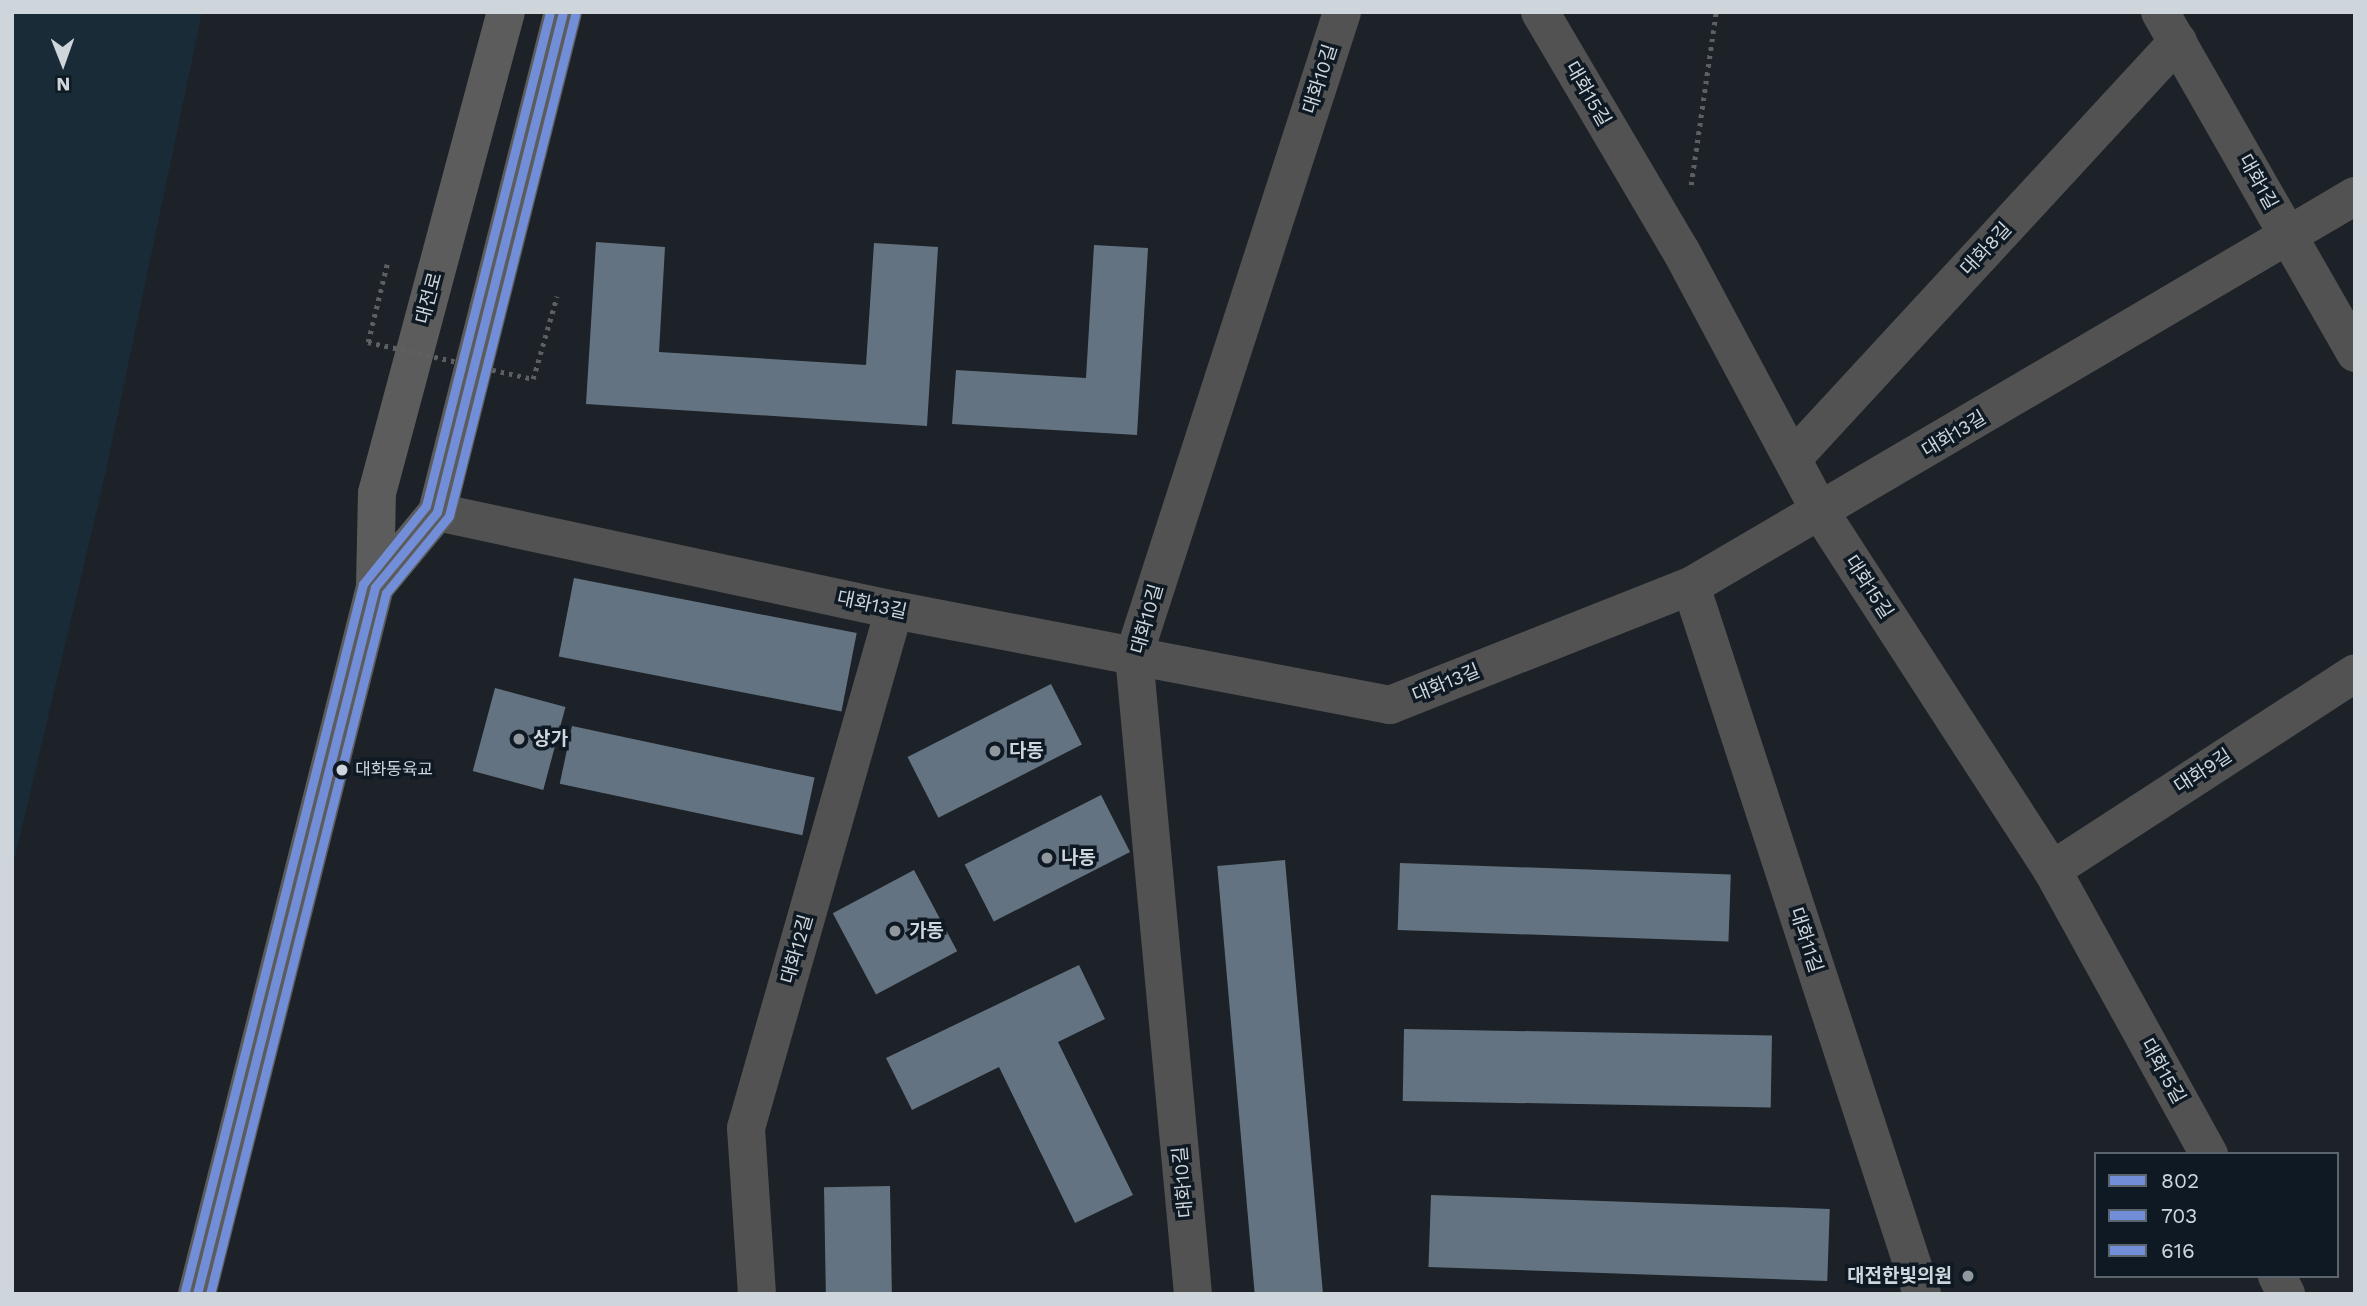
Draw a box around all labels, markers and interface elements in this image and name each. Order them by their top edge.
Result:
north arrow [28,28,98,98]
street label: 대화10길 [1298,41,1342,117]
street label: 대화15길 [1560,58,1616,130]
text: N [56,73,71,96]
street label: 대화1길 [2234,150,2282,214]
street label: 대화8길 [1956,218,2016,280]
street label: 대전로 [411,270,447,326]
street label: 대화13길 [1918,406,1990,462]
street label: 대화15길 [1840,551,1898,623]
street label: 대화10길 [1126,581,1168,657]
street label: 대화13길 [835,586,909,624]
street label: 대화13길 [1409,659,1483,707]
place label: 상가 [533,728,568,750]
marker: 상가 [511,731,527,747]
place label: 다동 [1009,740,1044,762]
marker: 다동 [987,743,1003,759]
street label: 대화9길 [2170,744,2236,798]
place label: 대화동육교 [355,760,433,780]
marker: 대화동육교 [335,763,349,777]
place label: 나동 [1061,847,1096,869]
marker: 나동 [1039,850,1055,866]
street label: 대화11길 [1785,904,1827,976]
street label: 대화12길 [776,912,818,986]
place label: 가동 [909,920,944,942]
marker: 가동 [887,923,903,939]
street label: 대화15길 [2136,1034,2190,1108]
street label: 대화10길 [1169,1145,1197,1219]
legend [2094,1152,2339,1278]
text: 802 [2161,1168,2199,1193]
text: 703 [2161,1203,2197,1228]
text: 616 [2161,1238,2195,1263]
place label: 대전한빛의원 [1847,1265,1952,1287]
marker: 대전한빛의원 [1958,1266,1978,1286]

